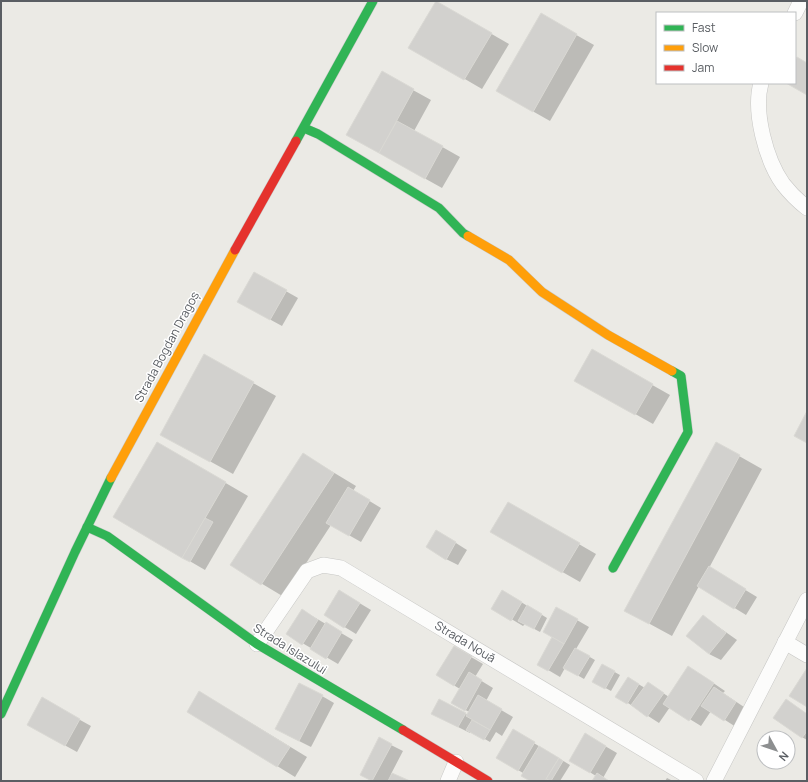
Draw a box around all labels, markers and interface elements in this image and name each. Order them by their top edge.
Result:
legend [656,12,796,84]
text: Fast [692,19,716,36]
text: Slow [692,39,718,56]
text: Jam [692,59,714,76]
street label: Strada Bogdan Dragoș [130,288,203,405]
street label: Strada Nouă [432,617,499,666]
street label: Strada Islazului [250,619,330,678]
north arrow [756,730,796,770]
text: N [776,749,792,765]

